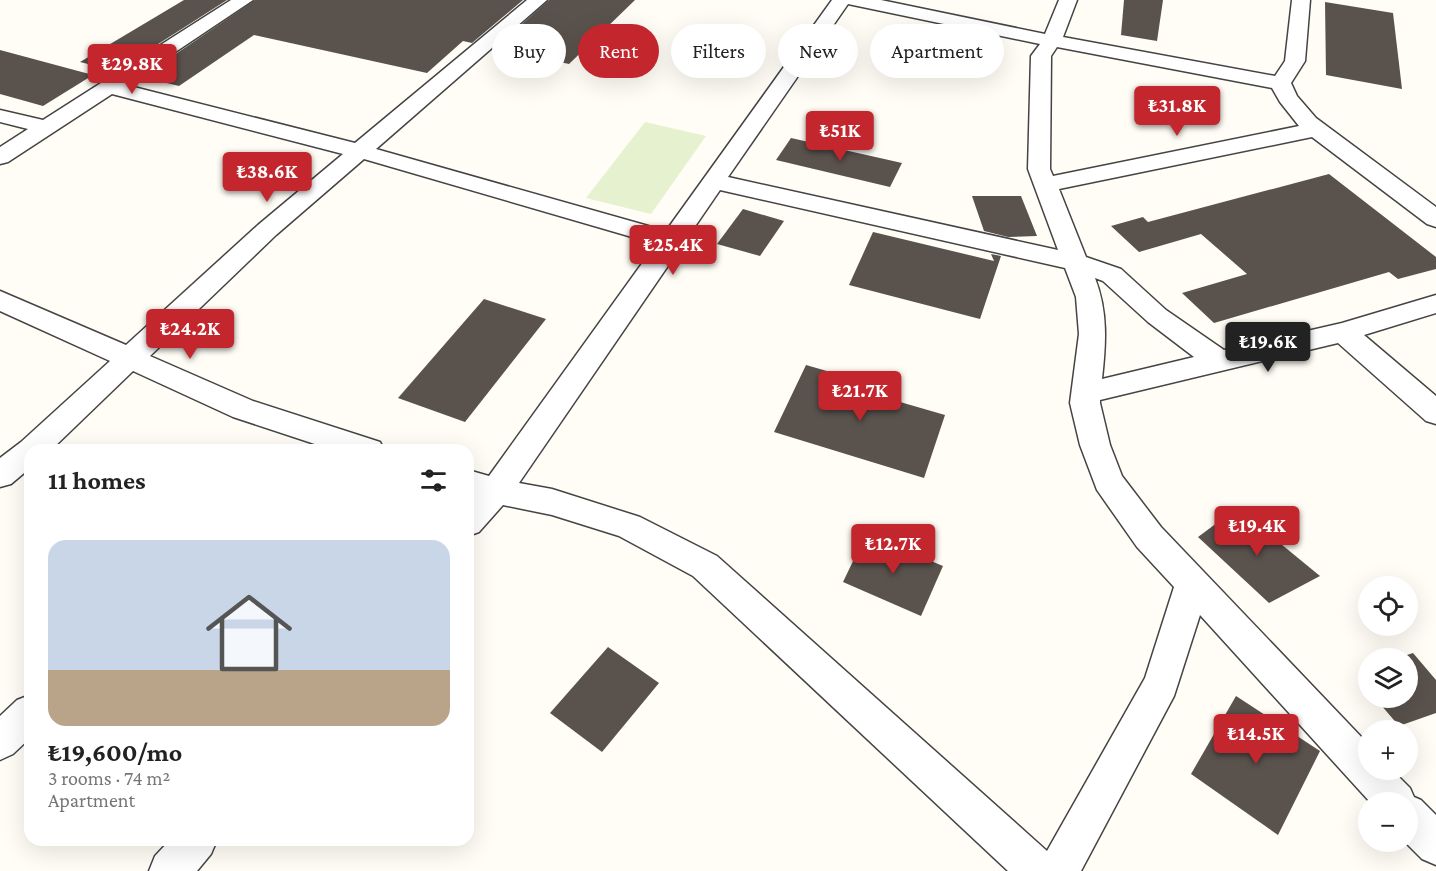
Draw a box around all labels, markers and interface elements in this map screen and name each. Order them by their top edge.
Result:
chip: Buy [492,24,566,78]
chip: Rent [578,24,659,78]
chip: Filters [671,24,766,78]
chip: New [778,24,858,78]
chip: Apartment [870,24,1004,78]
pin: ₺29.8K [83,44,181,95]
text: ₺29.8K [102,52,162,74]
pin: ₺31.8K [1128,86,1226,137]
text: ₺31.8K [1148,94,1206,116]
pin: ₺51K [804,111,876,162]
text: ₺51K [820,119,860,141]
pin: ₺38.6K [218,152,316,203]
text: ₺38.6K [237,160,297,182]
pin: ₺25.4K [624,225,722,276]
text: ₺25.4K [644,233,702,255]
pin: ₺24.2K [141,309,239,360]
text: ₺24.2K [160,317,220,339]
pin: ₺19.6K [1219,322,1317,373]
text: ₺19.6K [1239,330,1297,352]
pin: ₺21.7K [811,371,909,422]
text: ₺21.7K [832,379,888,401]
icon: filters [417,464,450,497]
text: 11 homes [48,466,146,495]
pin: ₺19.4K [1208,506,1306,557]
text: ₺19.4K [1228,514,1286,536]
pin: ₺12.7K [844,524,942,575]
text: ₺12.7K [865,532,921,554]
map controls [1358,576,1418,852]
button: locate [1358,576,1418,636]
icon: home [195,579,303,687]
button: layers [1358,648,1418,708]
pin: ₺14.5K [1207,714,1305,765]
button: + [1358,720,1418,780]
text: ₺14.5K [1228,722,1284,744]
text: ₺19,600/mo [48,738,182,767]
text: 3 rooms · 74 m² [48,767,170,789]
text: Apartment [48,789,135,811]
button: − [1358,792,1418,852]

